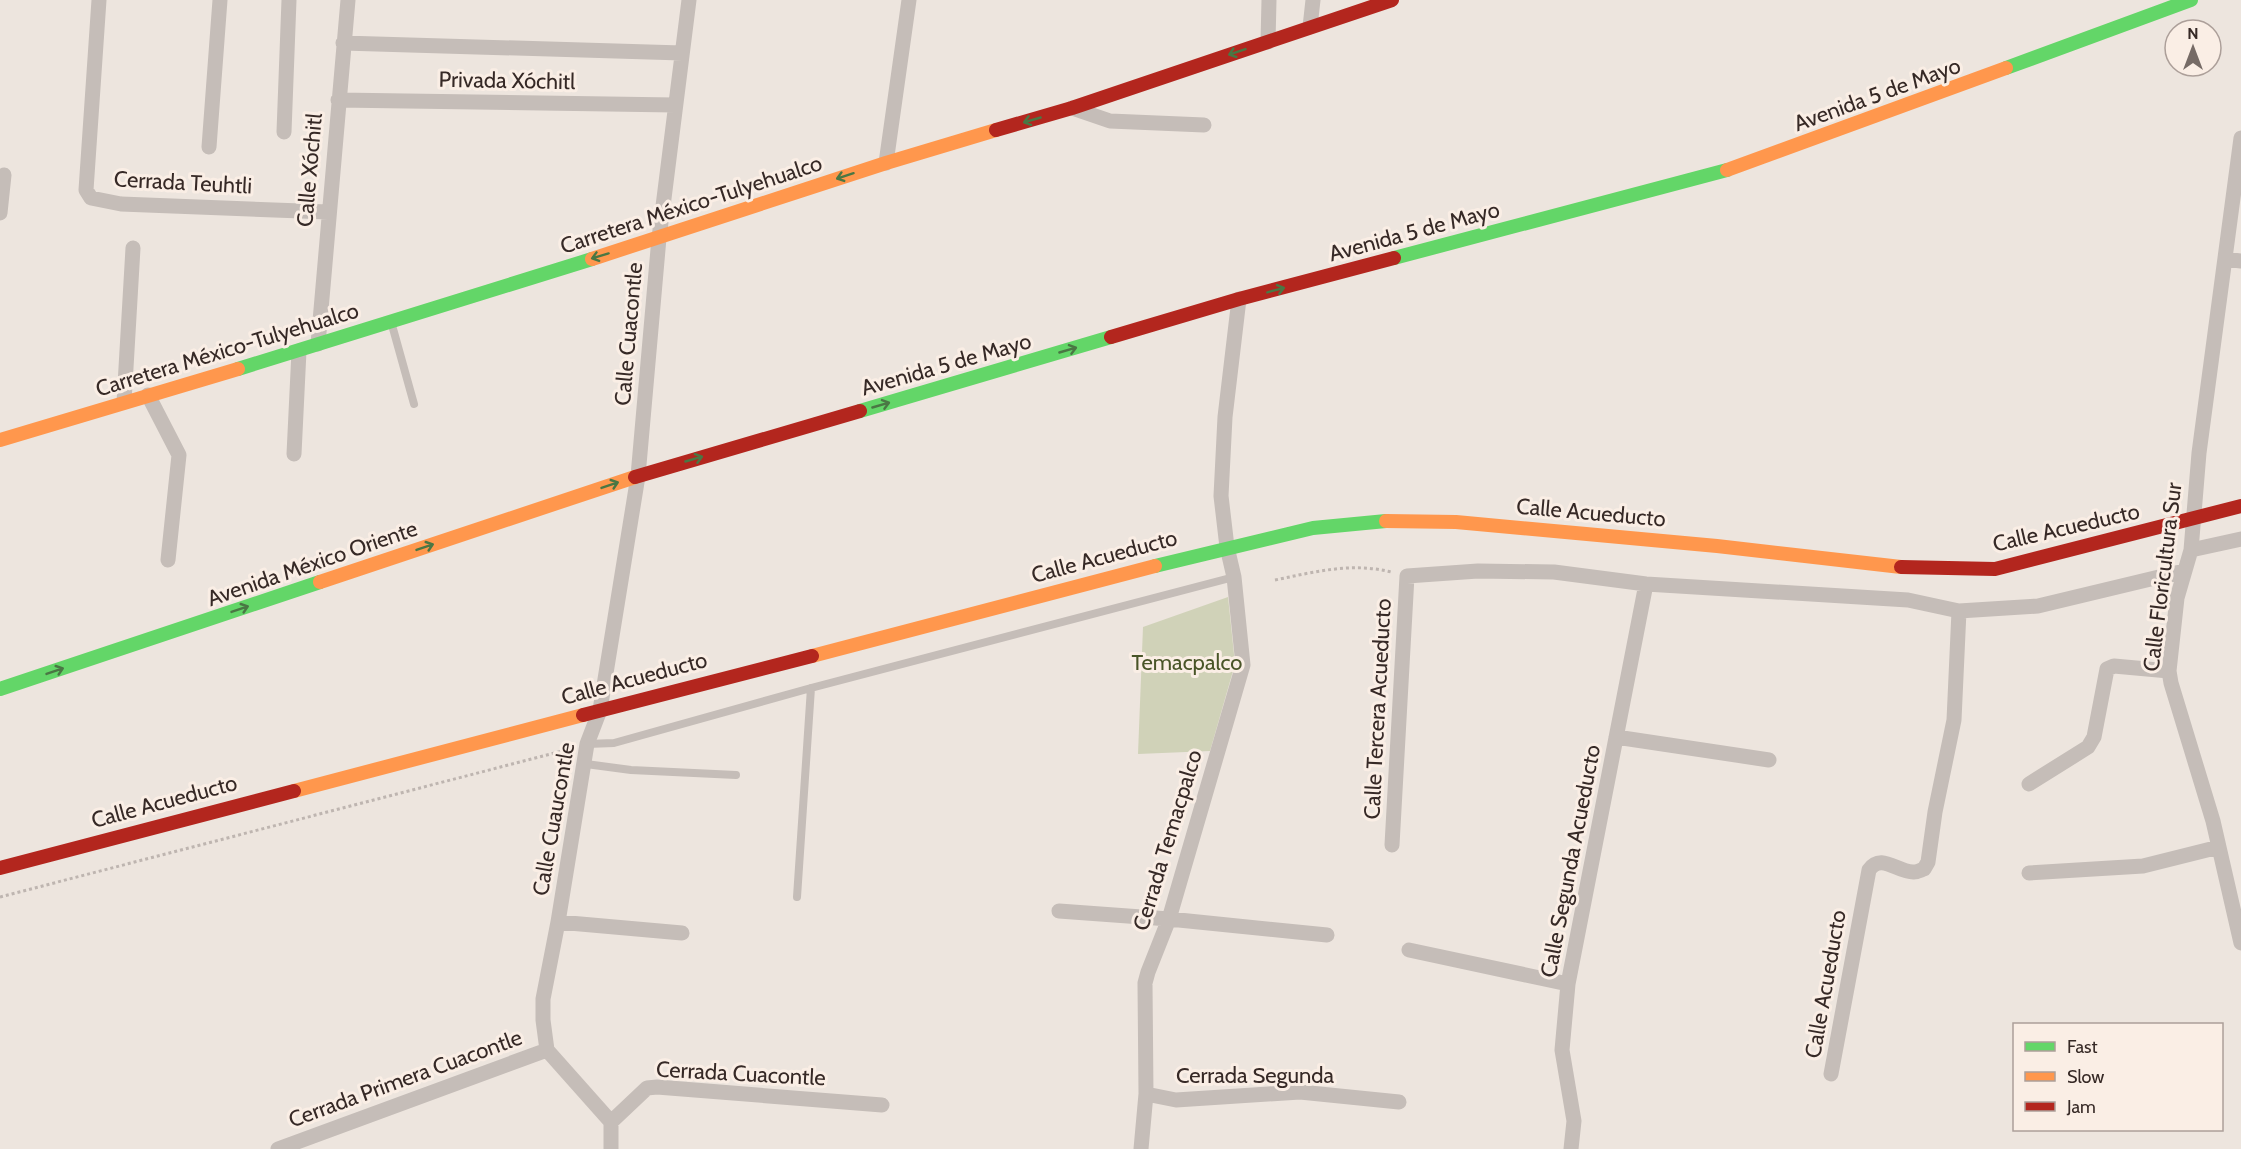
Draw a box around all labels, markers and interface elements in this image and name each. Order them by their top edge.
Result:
north arrow [2163,18,2223,78]
text: N [2187,24,2199,43]
one-way arrow [1228,48,1247,59]
street label: Avenida 5 de Mayo [1790,52,1964,137]
street label: Privada Xóchitl [438,66,576,95]
street label: Calle Xóchitl [291,111,328,228]
one-way arrow [1023,115,1042,126]
street label: Carretera México-Tulyehualco [557,149,825,260]
street label: Cerrada Teuhtli [113,165,253,200]
one-way arrow [836,171,855,182]
street label: Avenida 5 de Mayo [1326,196,1502,267]
one-way arrow [591,251,610,262]
street label: Calle Cuacontle [609,261,648,407]
one-way arrow [1266,283,1285,295]
street label: Carretera México-Tulyehualco [92,297,362,402]
street label: Avenida 5 de Mayo [858,327,1034,402]
one-way arrow [1058,344,1077,355]
one-way arrow [871,399,890,410]
one-way arrow [684,453,703,465]
one-way arrow [600,479,619,490]
street label: Calle Floricultura Sur [2138,481,2187,673]
street label: Calle Acueducto [1515,493,1667,532]
street label: Calle Acueducto [1990,497,2142,557]
street label: Avenida México Oriente [204,515,421,612]
street label: Calle Acueducto [1028,524,1180,589]
one-way arrow [415,541,434,552]
street label: Calle Tercera Acueducto [1358,598,1397,820]
one-way arrow [230,603,249,614]
street label: Calle Acueducto [558,646,710,711]
park label: Temacpalco [1132,649,1242,676]
one-way arrow [46,665,65,676]
street label: Calle Cuaucontle [527,740,580,898]
street label: Calle Segunda Acueducto [1535,742,1606,980]
street label: Cerrada Temacpalco [1127,747,1208,934]
street label: Calle Acueducto [88,769,240,834]
street label: Calle Acueducto [1799,908,1852,1060]
legend [2013,1023,2223,1131]
street label: Cerrada Primera Cuacontle [285,1024,526,1133]
text: Fast [2067,1036,2098,1058]
street label: Cerrada Cuacontle [656,1056,826,1091]
street label: Cerrada Segunda [1176,1062,1335,1089]
text: Slow [2067,1066,2104,1088]
text: Jam [2066,1096,2096,1118]

